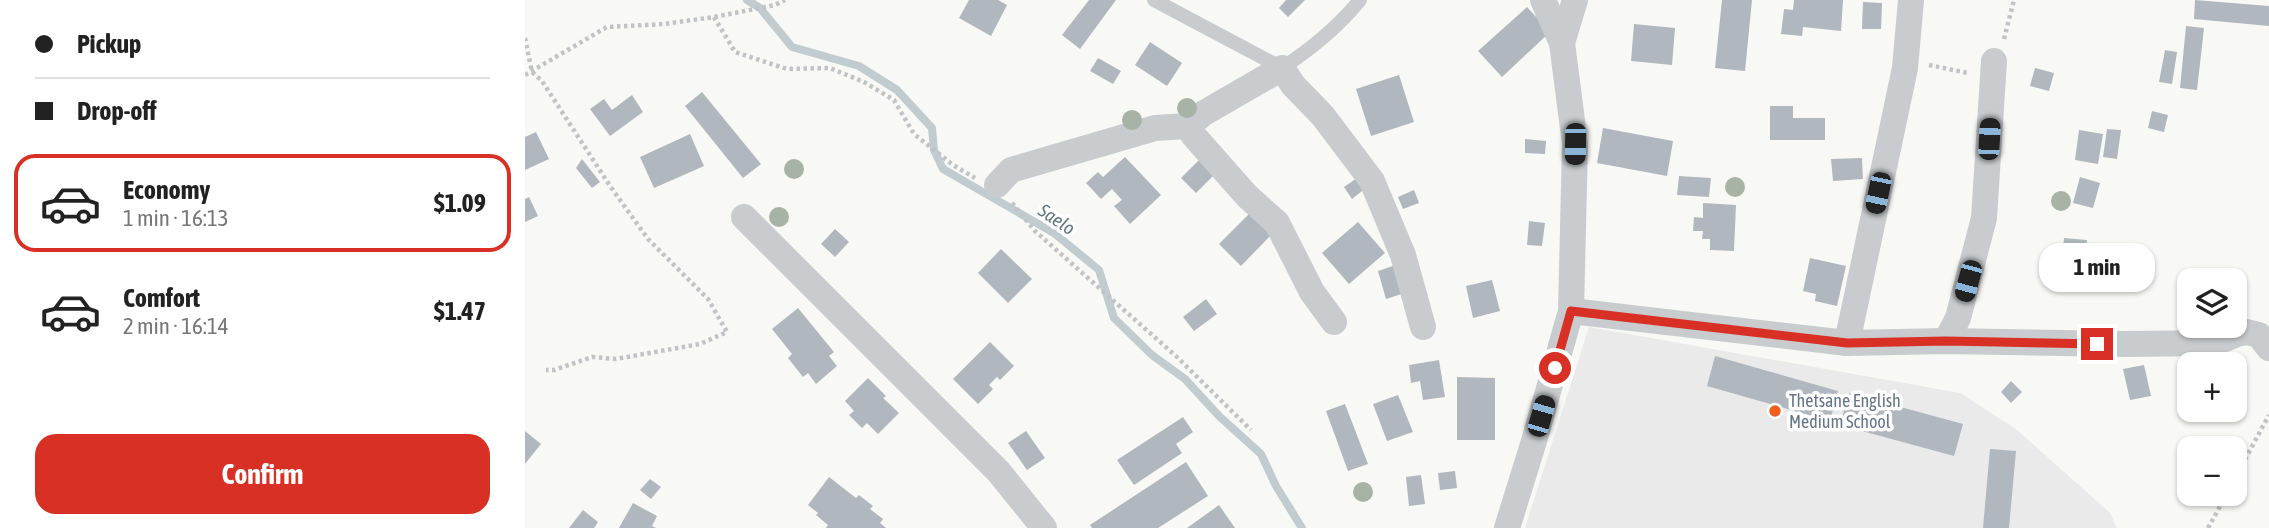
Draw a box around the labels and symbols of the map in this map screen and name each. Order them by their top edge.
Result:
car [1978,117,2001,161]
car [1565,123,1586,165]
car [1864,170,1893,216]
water label: Saelo [1034,198,1079,239]
callout: 1 min [2039,243,2155,292]
car [1953,258,1984,304]
route end [2081,328,2113,360]
route start [1539,352,1571,384]
place label: Thetsane English Medium School [1789,390,1901,432]
car [1526,393,1557,439]
marker: Thetsane English Medium School [1767,403,1783,419]

